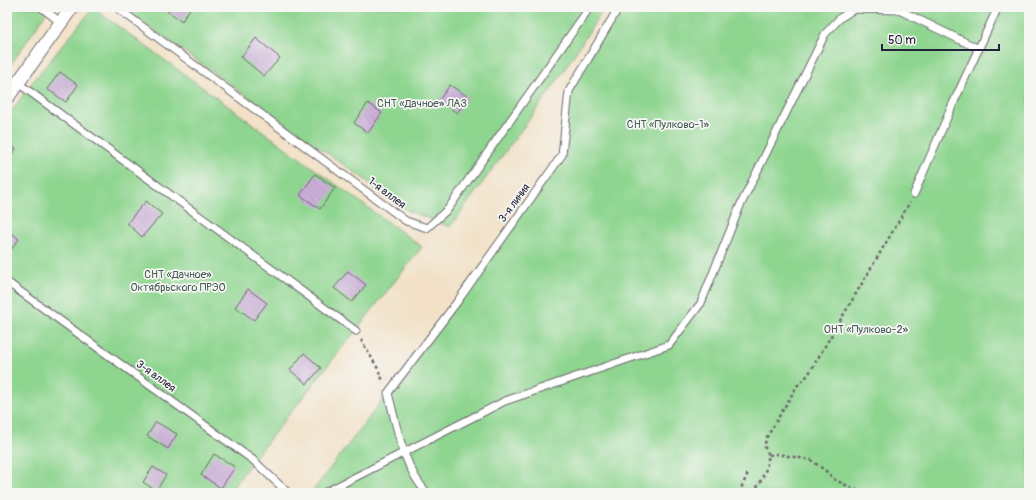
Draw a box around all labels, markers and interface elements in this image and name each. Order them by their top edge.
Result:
scale bar [882,26,999,52]
text: 50 m [888,33,916,48]
park label: СНТ «Дачное» ЛАЗ [377,97,467,110]
park label: СНТ «Пулково-1» [627,118,710,131]
street label: 1-я аллея [366,175,408,211]
street label: 3-я линия [496,181,532,225]
park label: СНТ «Дачное» Октябрьского ПРЭО [131,268,225,294]
park label: ОНТ «Пулково-2» [824,323,909,336]
street label: 3-я аллея [134,357,178,395]

